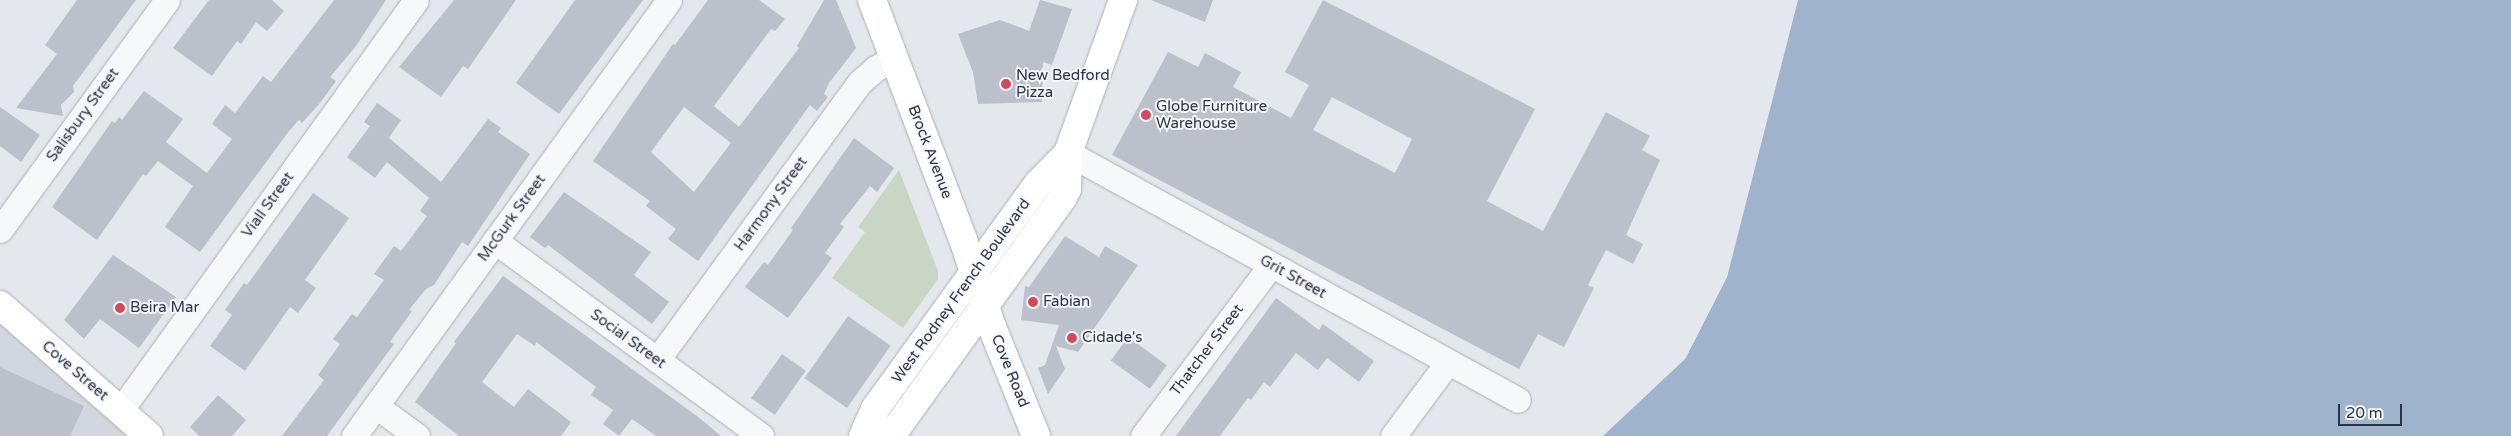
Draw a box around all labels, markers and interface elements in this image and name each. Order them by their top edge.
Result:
street label: Salisbury Street [43,65,123,165]
place label: New Bedford Pizza [1016,66,1110,101]
marker: New Bedford Pizza [1000,78,1012,90]
place label: Globe Furniture Warehouse [1156,97,1267,132]
street label: Brock Avenue [904,103,956,201]
marker: Globe Furniture Warehouse [1140,109,1152,121]
street label: Harmony Street [731,153,811,255]
street label: Viall Street [238,169,298,241]
street label: McGurk Street [474,171,550,265]
street label: West Rodney French Boulevard [888,195,1034,387]
street label: Grit Street [1257,251,1329,303]
place label: Fabian [1043,293,1090,311]
marker: Fabian [1027,296,1039,308]
place label: Beira Mar [130,299,199,317]
street label: Thatcher Street [1167,301,1247,399]
marker: Beira Mar [114,302,126,314]
street label: Social Street [587,306,669,372]
place label: Cidade's [1082,329,1143,347]
street label: Cove Road [987,332,1033,410]
marker: Cidade's [1066,332,1078,344]
street label: Cove Street [38,337,112,405]
scale bar [2341,394,2405,426]
text: 20 m [2346,404,2383,422]

